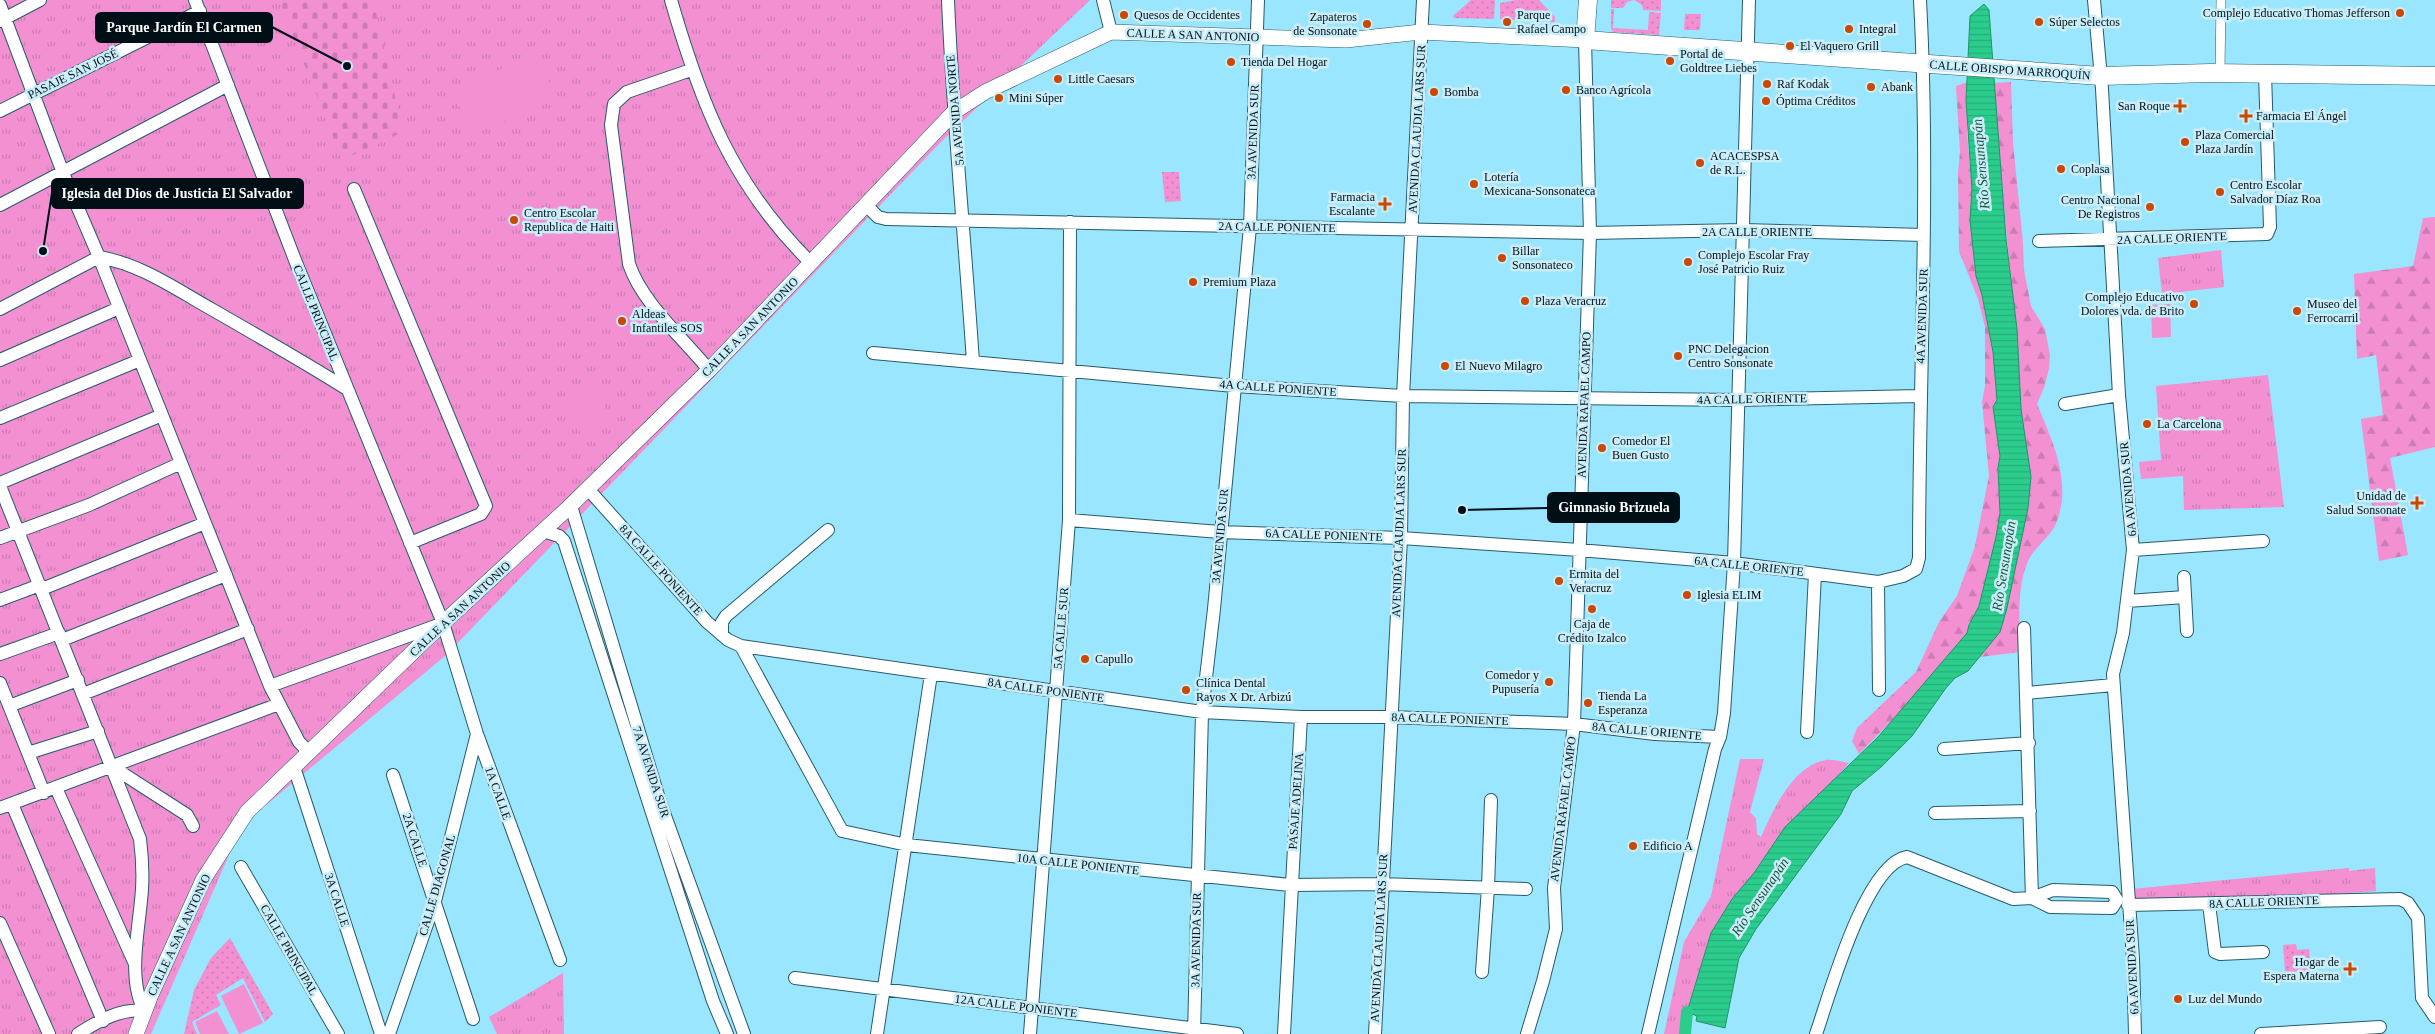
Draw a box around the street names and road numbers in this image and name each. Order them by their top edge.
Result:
street label: CALLE A SAN ANTONIO [1126,26,1260,44]
street label: AVENIDA CLAUDIA LARS SUR [1406,44,1428,214]
street label: PASAJE SAN JOSÉ [25,46,121,102]
street label: 5A AVENIDA NORTE [943,54,967,166]
street label: CALLE OBISPO MARROQUÍN [1929,57,2091,83]
street label: 3A AVENIDA SUR [1244,84,1262,180]
street label: 2A CALLE PONIENTE [1218,219,1336,235]
street label: 2A CALLE ORIENTE [1702,225,1812,239]
street label: 2A CALLE ORIENTE [2117,229,2227,247]
street label: CALLE PRINCIPAL [290,263,342,363]
street label: 4A AVENIDA SUR [1913,268,1931,364]
street label: CALLE A SAN ANTONIO [699,274,801,380]
street label: AVENIDA RAFAEL CAMPO [1574,331,1594,478]
street label: 4A CALLE PONIENTE [1219,377,1337,399]
street label: 4A CALLE ORIENTE [1697,391,1807,407]
street label: 6A AVENIDA SUR [2117,441,2139,537]
street label: AVENIDA CLAUDIA LARS SUR [1389,448,1409,618]
street label: 3A AVENIDA SUR [1209,488,1231,584]
street label: 8A CALLE PONIENTE [617,522,705,618]
street label: 6A CALLE PONIENTE [1265,526,1383,544]
street label: 6A CALLE ORIENTE [1694,553,1804,579]
street label: CALLE A SAN ANTONIO [407,558,514,659]
street label: 5A CALLE SUR [1050,587,1072,669]
street label: 8A CALLE PONIENTE [987,675,1105,705]
street label: 8A CALLE PONIENTE [1391,710,1509,728]
street label: 8A CALLE ORIENTE [1592,719,1702,743]
street label: 7A AVENIDA SUR [630,725,672,819]
street label: AVENIDA RAFAEL CAMPO [1547,735,1579,883]
street label: PASAJE ADELINA [1286,752,1306,850]
street label: 1A CALLE [482,764,514,822]
street label: 2A CALLE [400,811,430,869]
street label: CALLE DIAGONAL [416,833,458,937]
street label: 10A CALLE PONIENTE [1016,851,1140,877]
street label: AVENIDA CLAUDIA LARS SUR [1368,853,1390,1023]
street label: 3A CALLE [322,871,352,929]
street label: CALLE A SAN ANTONIO [145,872,214,998]
street label: 3A AVENIDA SUR [1188,892,1204,988]
street label: 8A CALLE ORIENTE [2209,893,2319,911]
street label: CALLE PRINCIPAL [257,902,321,998]
street label: 6A AVENIDA SUR [2123,919,2141,1015]
street label: 12A CALLE PONIENTE [954,992,1078,1020]

